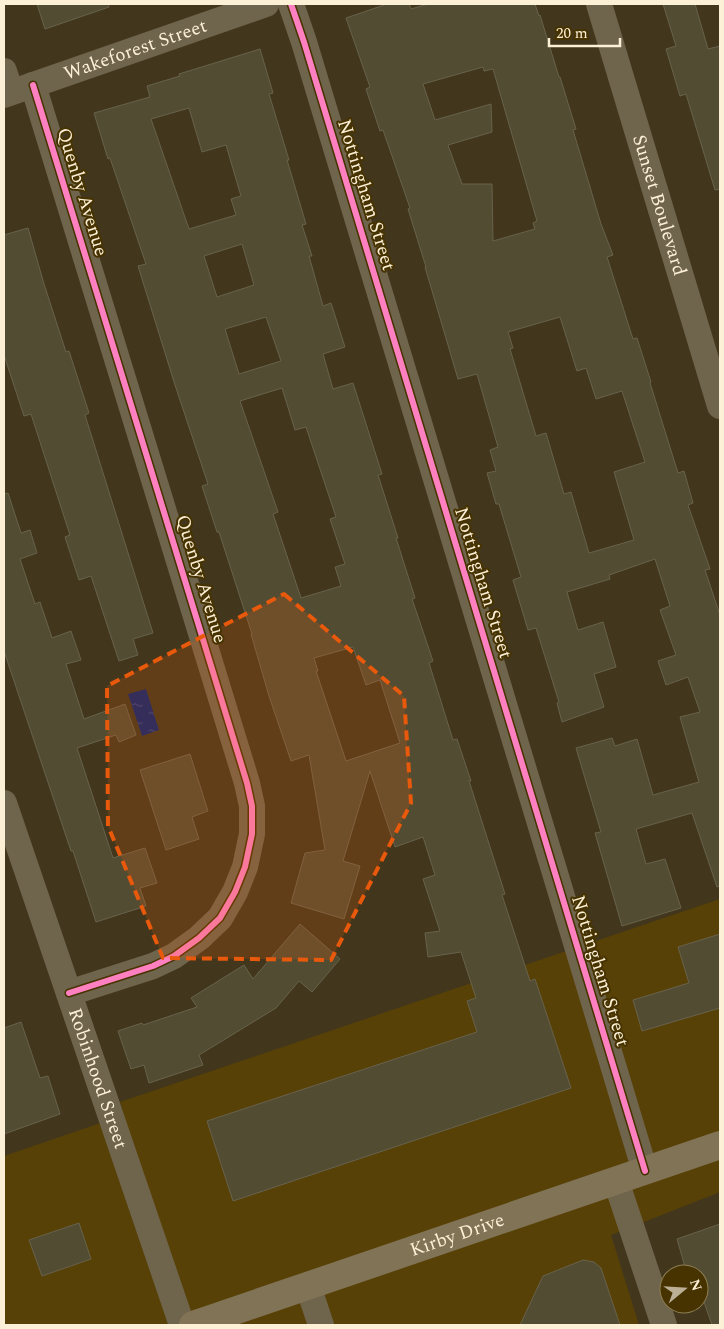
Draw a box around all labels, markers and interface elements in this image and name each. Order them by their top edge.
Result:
street label: Wakeforest Street [60,11,211,88]
scale bar [549,15,620,47]
text: 20 m [556,22,588,45]
street label: Nottingham Street [329,116,403,275]
street label: Quenby Avenue [49,124,115,260]
street label: Sunset Boulevard [625,131,694,279]
street label: Nottingham Street [446,504,520,663]
street label: Quenby Avenue [168,511,234,647]
street label: Nottingham Street [563,892,637,1051]
street label: Robinhood Street [60,1004,136,1153]
street label: Kirby Drive [406,1205,508,1264]
north arrow [659,1264,709,1314]
text: N [684,1276,708,1294]

